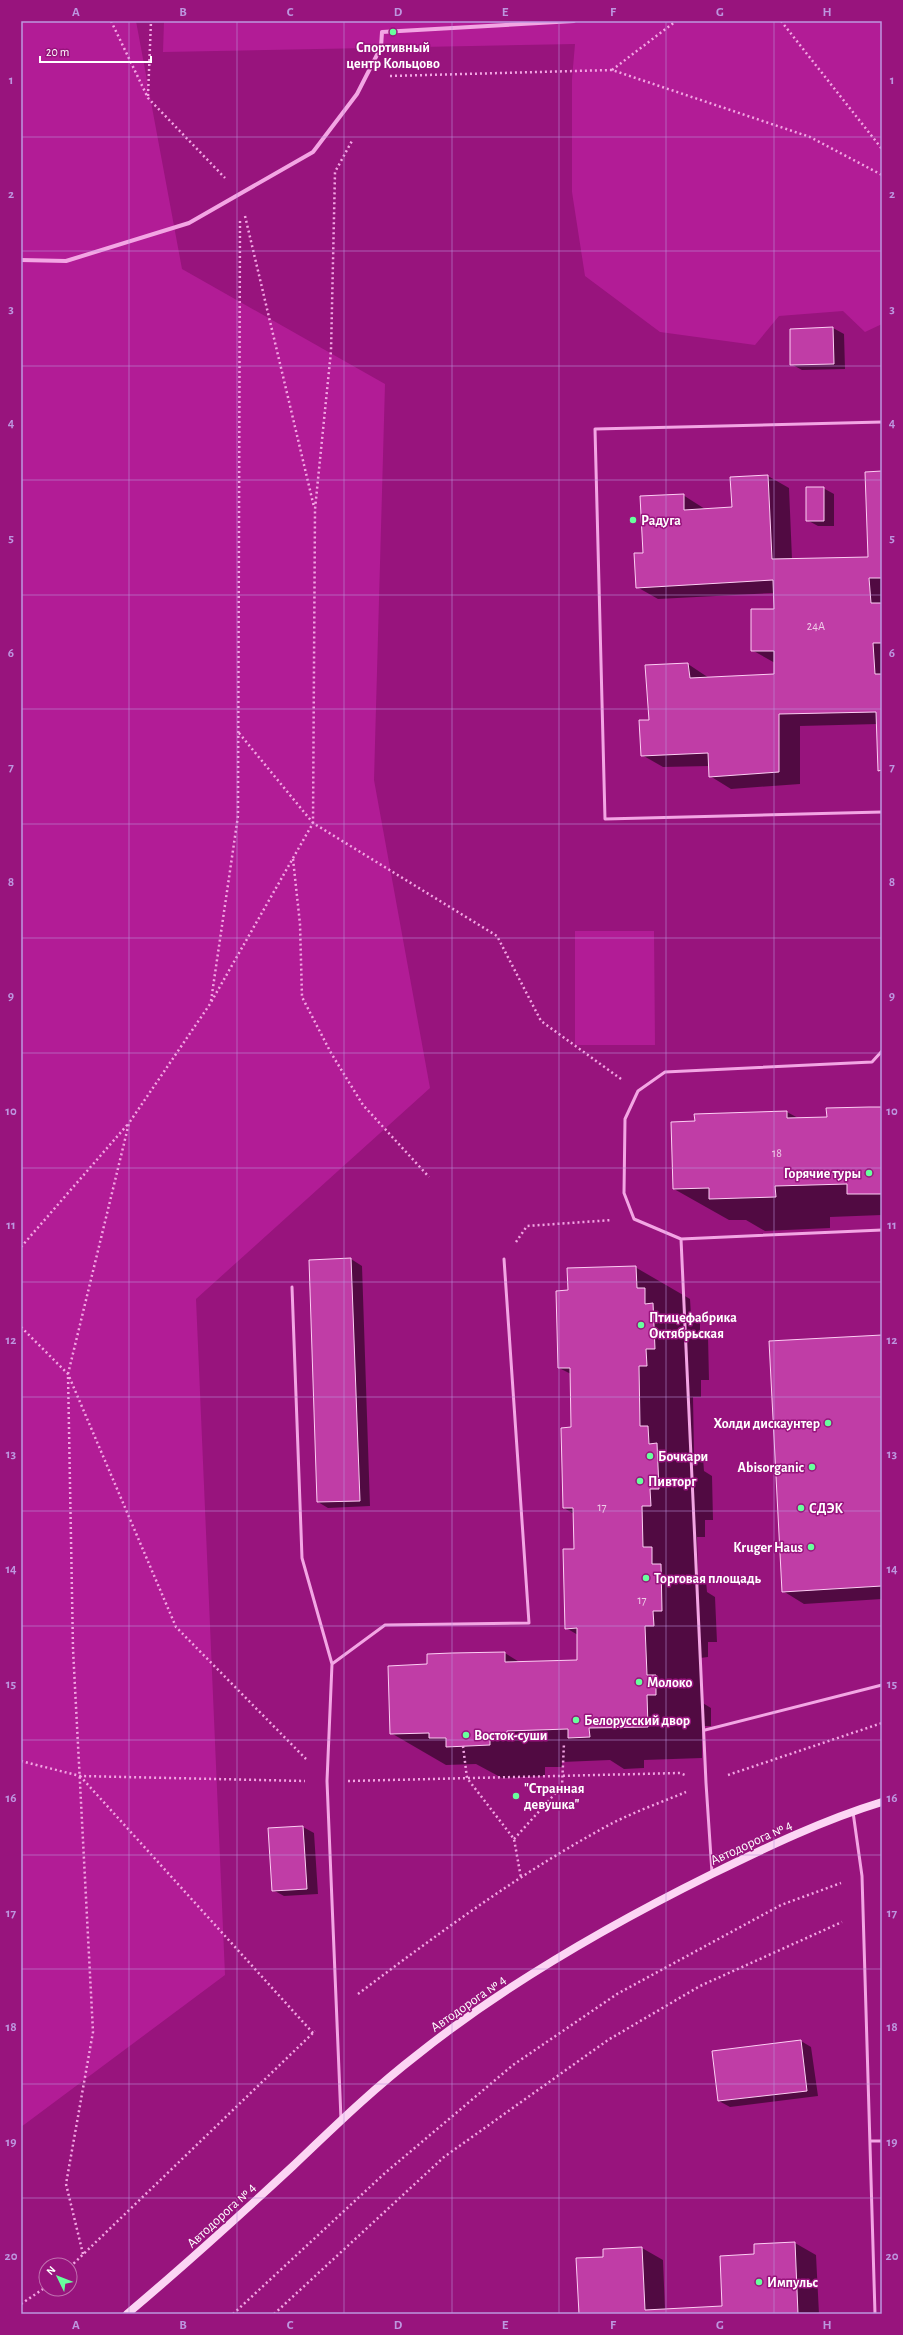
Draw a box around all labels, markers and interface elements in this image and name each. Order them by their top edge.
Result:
text: A [72,6,80,19]
text: B [179,6,187,19]
text: C [287,6,294,19]
text: D [394,6,403,19]
text: E [502,6,509,19]
text: F [610,6,617,19]
text: G [716,6,724,19]
text: H [822,6,832,19]
marker: Спортивный центр Кольцово [388,27,398,37]
scale bar [40,38,151,64]
place label: Спортивный центр Кольцово [346,41,440,71]
text: 20 m [46,46,69,58]
text: 1 [9,74,13,87]
text: 1 [890,74,894,87]
text: 2 [8,188,14,201]
text: 2 [889,188,895,201]
text: 3 [8,303,14,316]
text: 3 [889,303,895,316]
text: 4 [8,417,15,430]
text: 4 [889,417,896,430]
place label: Радуга [641,514,681,528]
marker: Радуга [628,515,638,525]
text: 5 [8,532,14,545]
text: 5 [889,532,895,545]
house number: 24А [807,620,825,632]
text: 6 [8,647,14,660]
text: 6 [889,647,895,660]
text: 7 [8,761,14,774]
text: 7 [889,761,895,774]
text: 8 [8,876,14,889]
text: 8 [889,876,895,889]
text: 9 [8,990,14,1003]
text: 9 [889,990,895,1003]
text: 10 [5,1105,17,1118]
text: 10 [886,1105,898,1118]
house number: 18 [772,1147,782,1159]
place label: Горячие туры [784,1167,861,1181]
marker: Горячие туры [864,1168,874,1178]
text: 11 [6,1219,16,1232]
text: 11 [887,1219,897,1232]
place label: Птицефабрика Октябрьская [649,1311,737,1341]
marker: Птицефабрика Октябрьская [636,1320,646,1330]
text: 12 [6,1334,16,1347]
text: 12 [887,1334,897,1347]
place label: Холди дискаунтер [713,1417,820,1431]
marker: Холди дискаунтер [823,1418,833,1428]
text: 13 [6,1448,17,1461]
text: 13 [887,1448,898,1461]
place label: Бочкари [658,1450,708,1464]
marker: Бочкари [645,1451,655,1461]
place label: Abisorganic [738,1461,805,1475]
marker: Abisorganic [807,1462,817,1472]
place label: Пивторг [648,1475,697,1489]
marker: Пивторг [635,1476,645,1486]
house number: 17 [597,1501,607,1513]
place label: СДЭК [809,1502,843,1516]
marker: СДЭК [796,1503,806,1513]
place label: Kruger Haus [733,1541,803,1555]
marker: Kruger Haus [806,1542,816,1552]
text: 14 [5,1563,17,1576]
text: 14 [886,1563,898,1576]
place label: Торговая площадь [654,1572,762,1586]
marker: Торговая площадь [641,1573,651,1583]
house number: 17 [637,1594,647,1606]
place label: Молоко [647,1676,692,1690]
marker: Молоко [634,1677,644,1687]
text: 15 [6,1678,17,1691]
text: 15 [887,1678,898,1691]
place label: Белорусский двор [584,1714,690,1728]
marker: Белорусский двор [571,1715,581,1725]
place label: Восток-суши [474,1729,548,1743]
marker: Восток-суши [461,1730,471,1740]
place label: "Странная девушка" [524,1782,584,1812]
marker: "Странная девушка" [511,1791,521,1801]
text: 16 [6,1792,16,1805]
text: 16 [887,1792,897,1805]
street label: Автодорога № 4 [708,1818,795,1868]
text: 17 [6,1907,17,1920]
text: 17 [887,1907,898,1920]
street label: Автодорога № 4 [428,1973,509,2035]
text: 18 [5,2021,17,2034]
text: 18 [886,2021,898,2034]
text: 19 [6,2136,16,2149]
text: 19 [887,2136,897,2149]
street label: Автодорога № 4 [185,2180,259,2251]
text: 20 [5,2250,18,2263]
text: 20 [886,2250,899,2263]
north arrow [38,2257,78,2297]
text: N [44,2264,58,2277]
place label: Импульс [767,2276,818,2290]
marker: Импульс [754,2277,764,2287]
text: A [72,2319,80,2332]
text: B [179,2319,187,2332]
text: C [287,2319,294,2332]
text: D [394,2319,403,2332]
text: E [502,2319,509,2332]
text: F [610,2319,617,2332]
text: G [716,2319,724,2332]
text: H [822,2319,832,2332]

